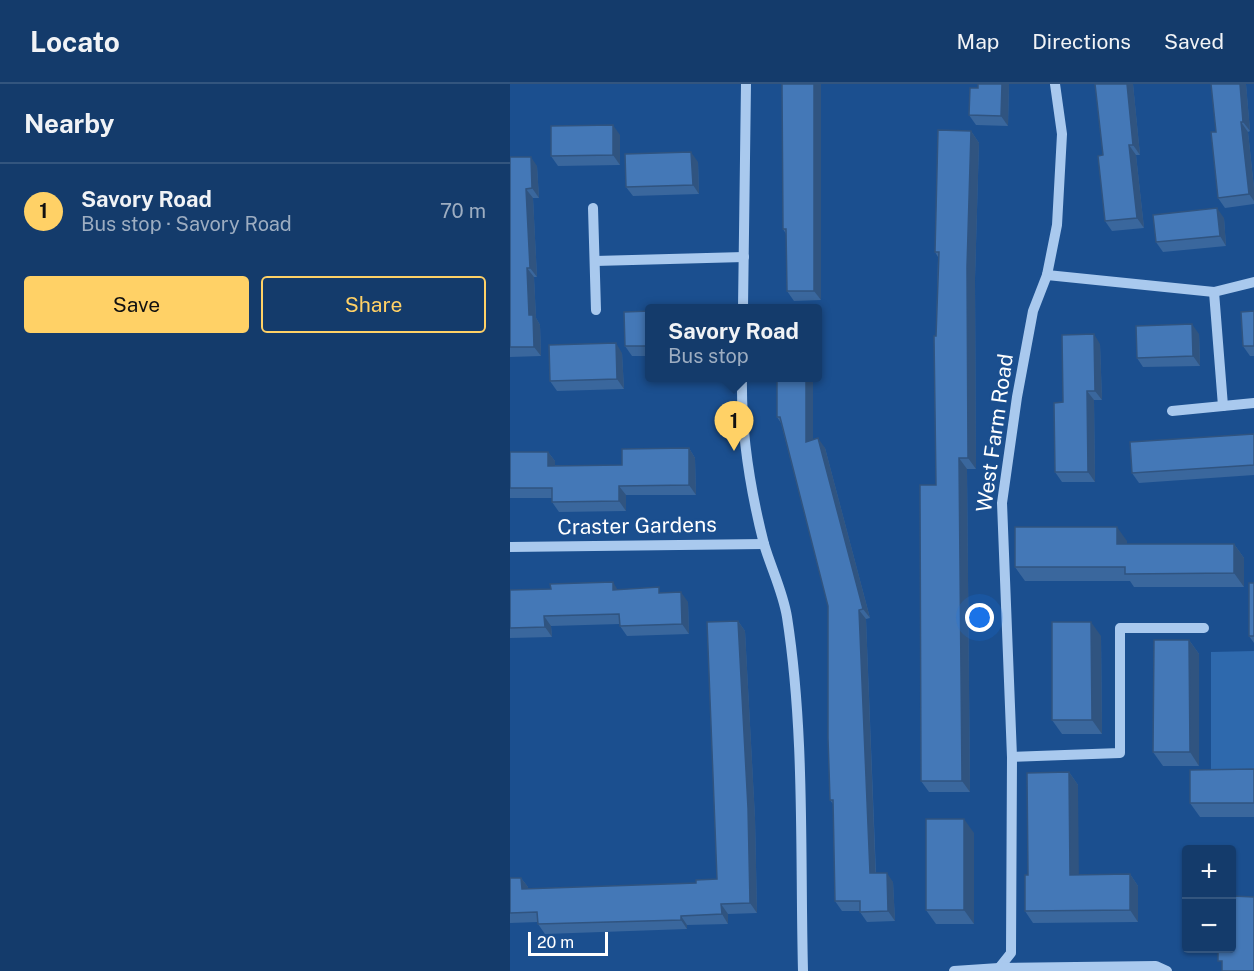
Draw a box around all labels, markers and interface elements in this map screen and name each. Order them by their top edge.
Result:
text: Locato [30,25,120,58]
text: Map [957,29,999,54]
text: Directions [1032,29,1131,54]
text: Saved [1164,29,1224,54]
text: Nearby [24,108,114,139]
text: Savory Road [81,186,212,212]
text: 1 [39,199,48,223]
text: 70 m [440,199,486,223]
text: Bus stop · Savory Road [81,212,292,236]
button: Save [24,276,249,333]
button: Share [261,276,486,333]
popup [645,304,822,382]
text: Savory Road [668,318,799,344]
text: Bus stop [668,344,749,368]
street label: West Farm Road [971,352,1018,514]
pin: 1 [714,402,754,451]
street label: Craster Gardens [557,512,717,539]
your location [965,603,994,632]
map controls [1182,845,1236,953]
button: + [1182,845,1236,899]
button: − [1182,899,1236,953]
scale bar [528,929,608,956]
text: 20 m [537,933,574,952]

